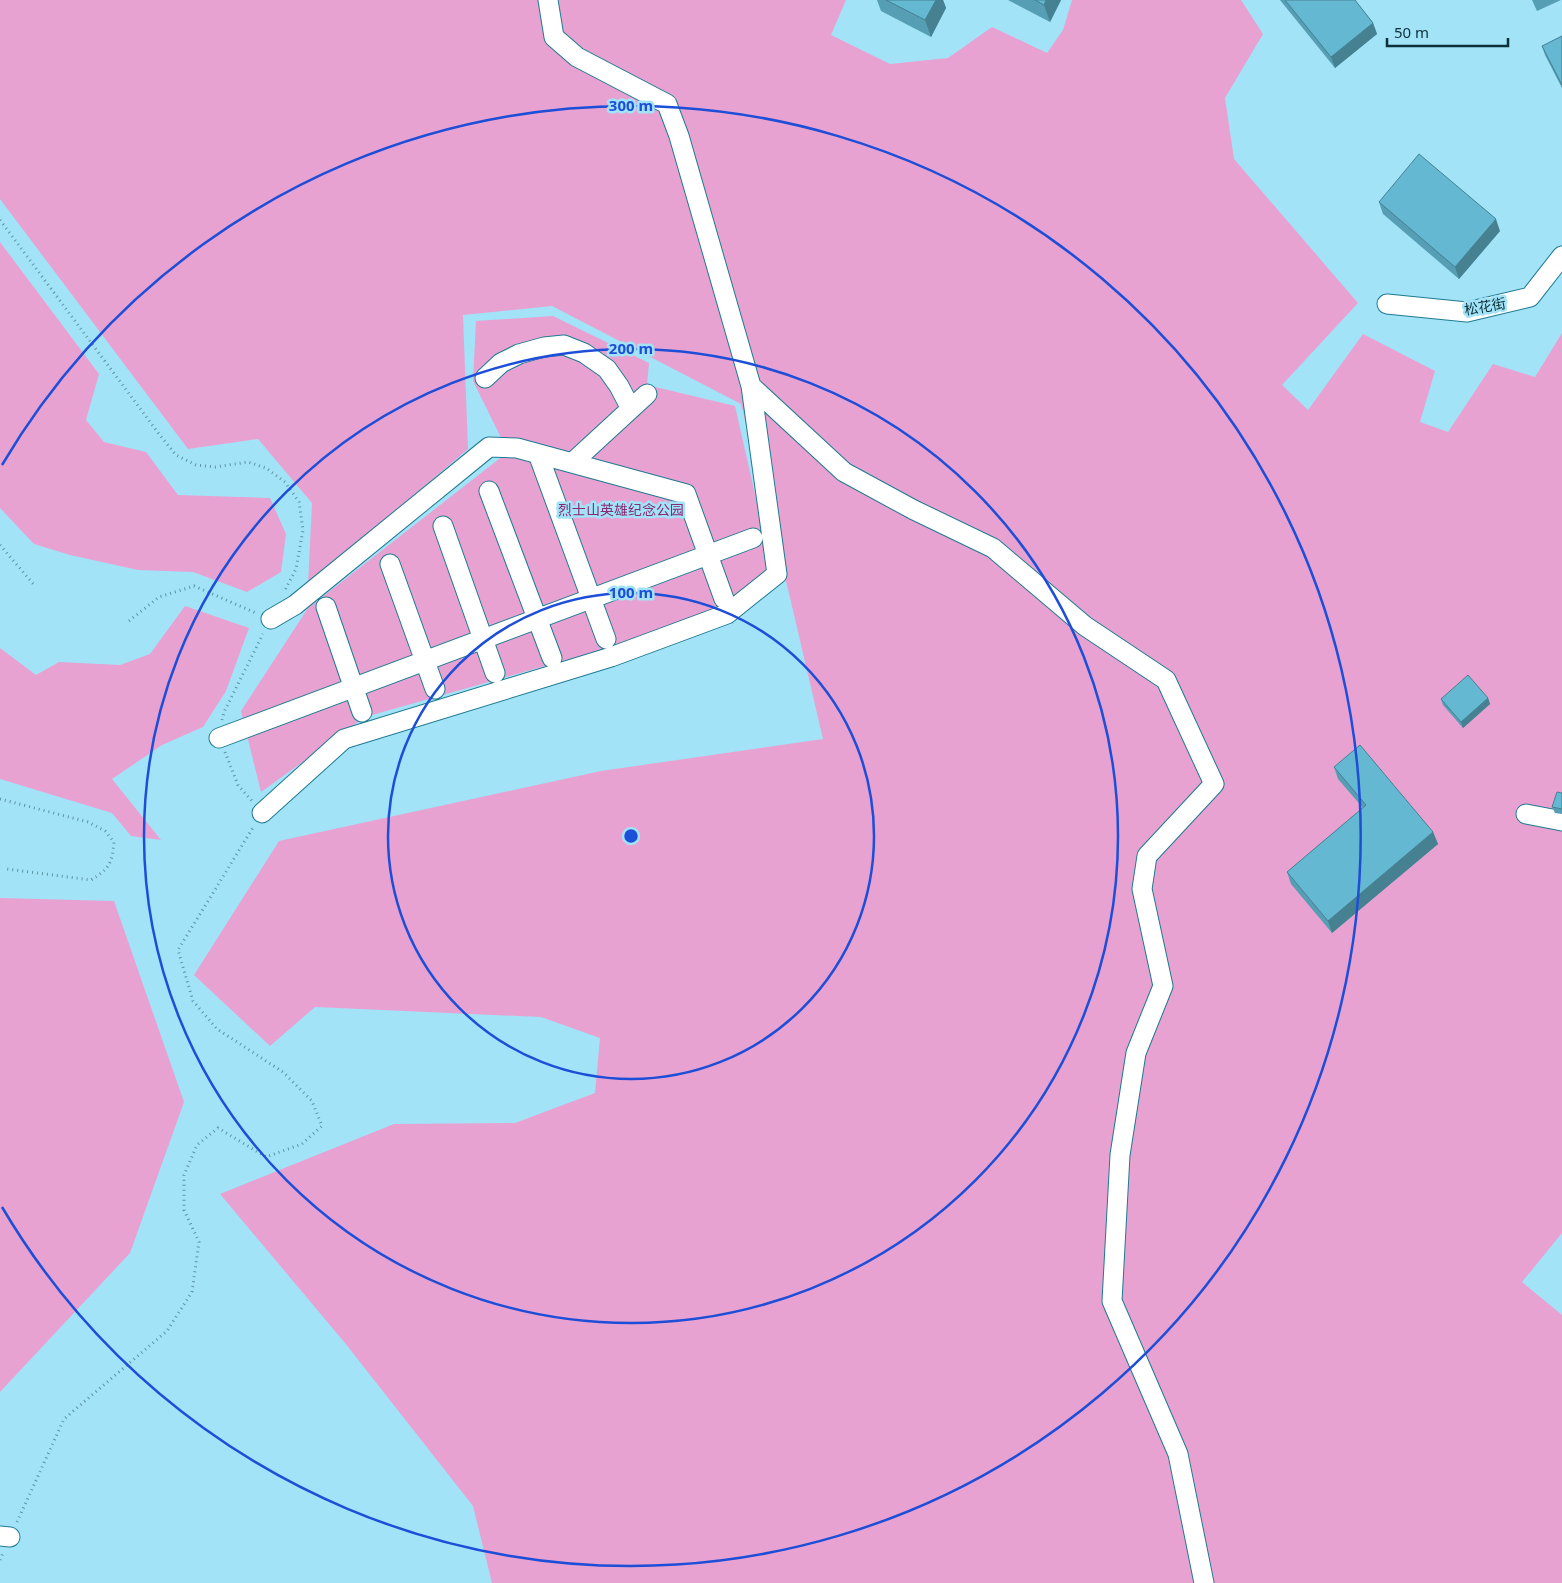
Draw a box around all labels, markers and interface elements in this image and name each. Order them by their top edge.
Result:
scale bar [1387,15,1508,47]
text: 50 m [1394,22,1429,42]
text: 300 m [609,95,653,115]
street label: 松花街 [1463,293,1507,319]
text: 200 m [609,338,653,358]
park label: 烈士山英雄纪念公园 [558,500,684,519]
text: 100 m [609,582,653,602]
centre of rings [622,827,640,845]

